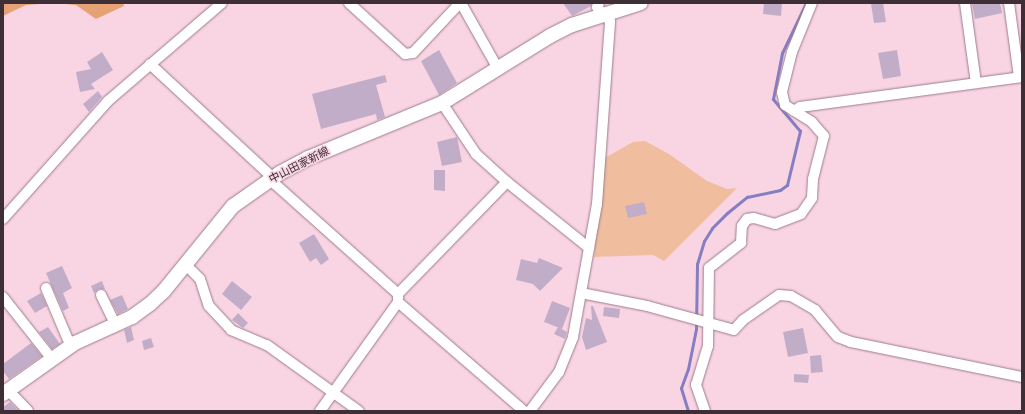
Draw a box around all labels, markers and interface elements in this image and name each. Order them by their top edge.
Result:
street label: 中山田家新線 [267,144,331,186]

